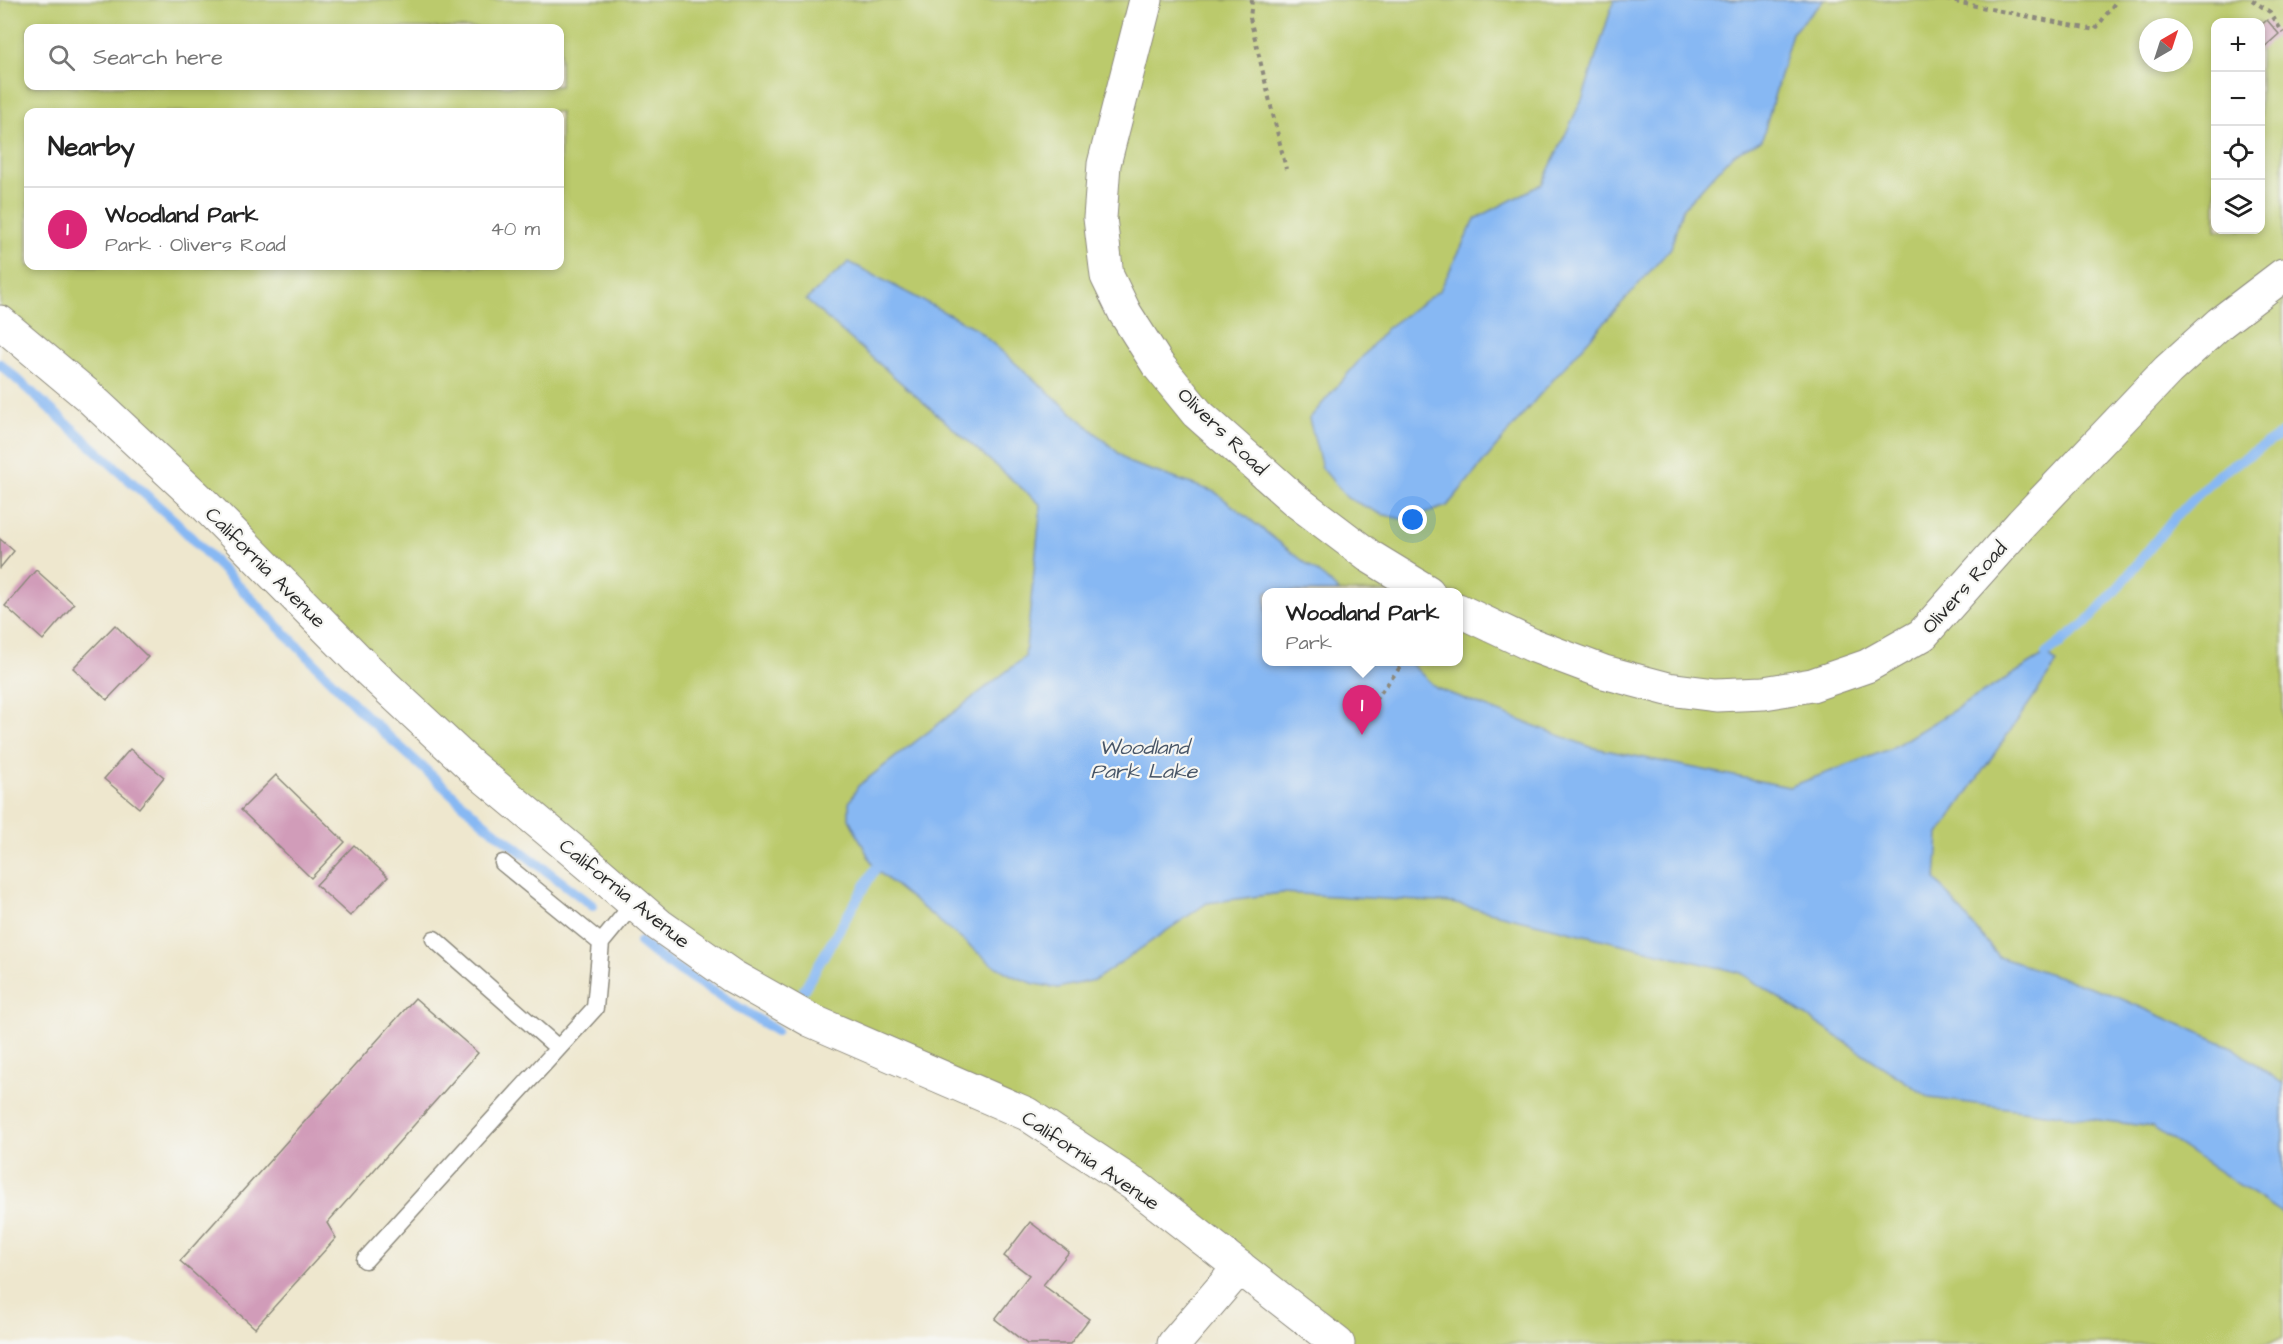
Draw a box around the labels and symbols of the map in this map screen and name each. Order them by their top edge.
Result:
north arrow [2139,18,2193,72]
street label: Olivers Road [1171,381,1274,482]
street label: California Avenue [199,501,332,635]
your location [1398,505,1427,534]
street label: Olivers Road [1916,535,2014,640]
pin: 1 [1342,686,1382,735]
water label: Woodland Park Lake [1091,733,1199,786]
street label: California Avenue [553,832,696,955]
street label: California Avenue [1016,1104,1165,1218]

